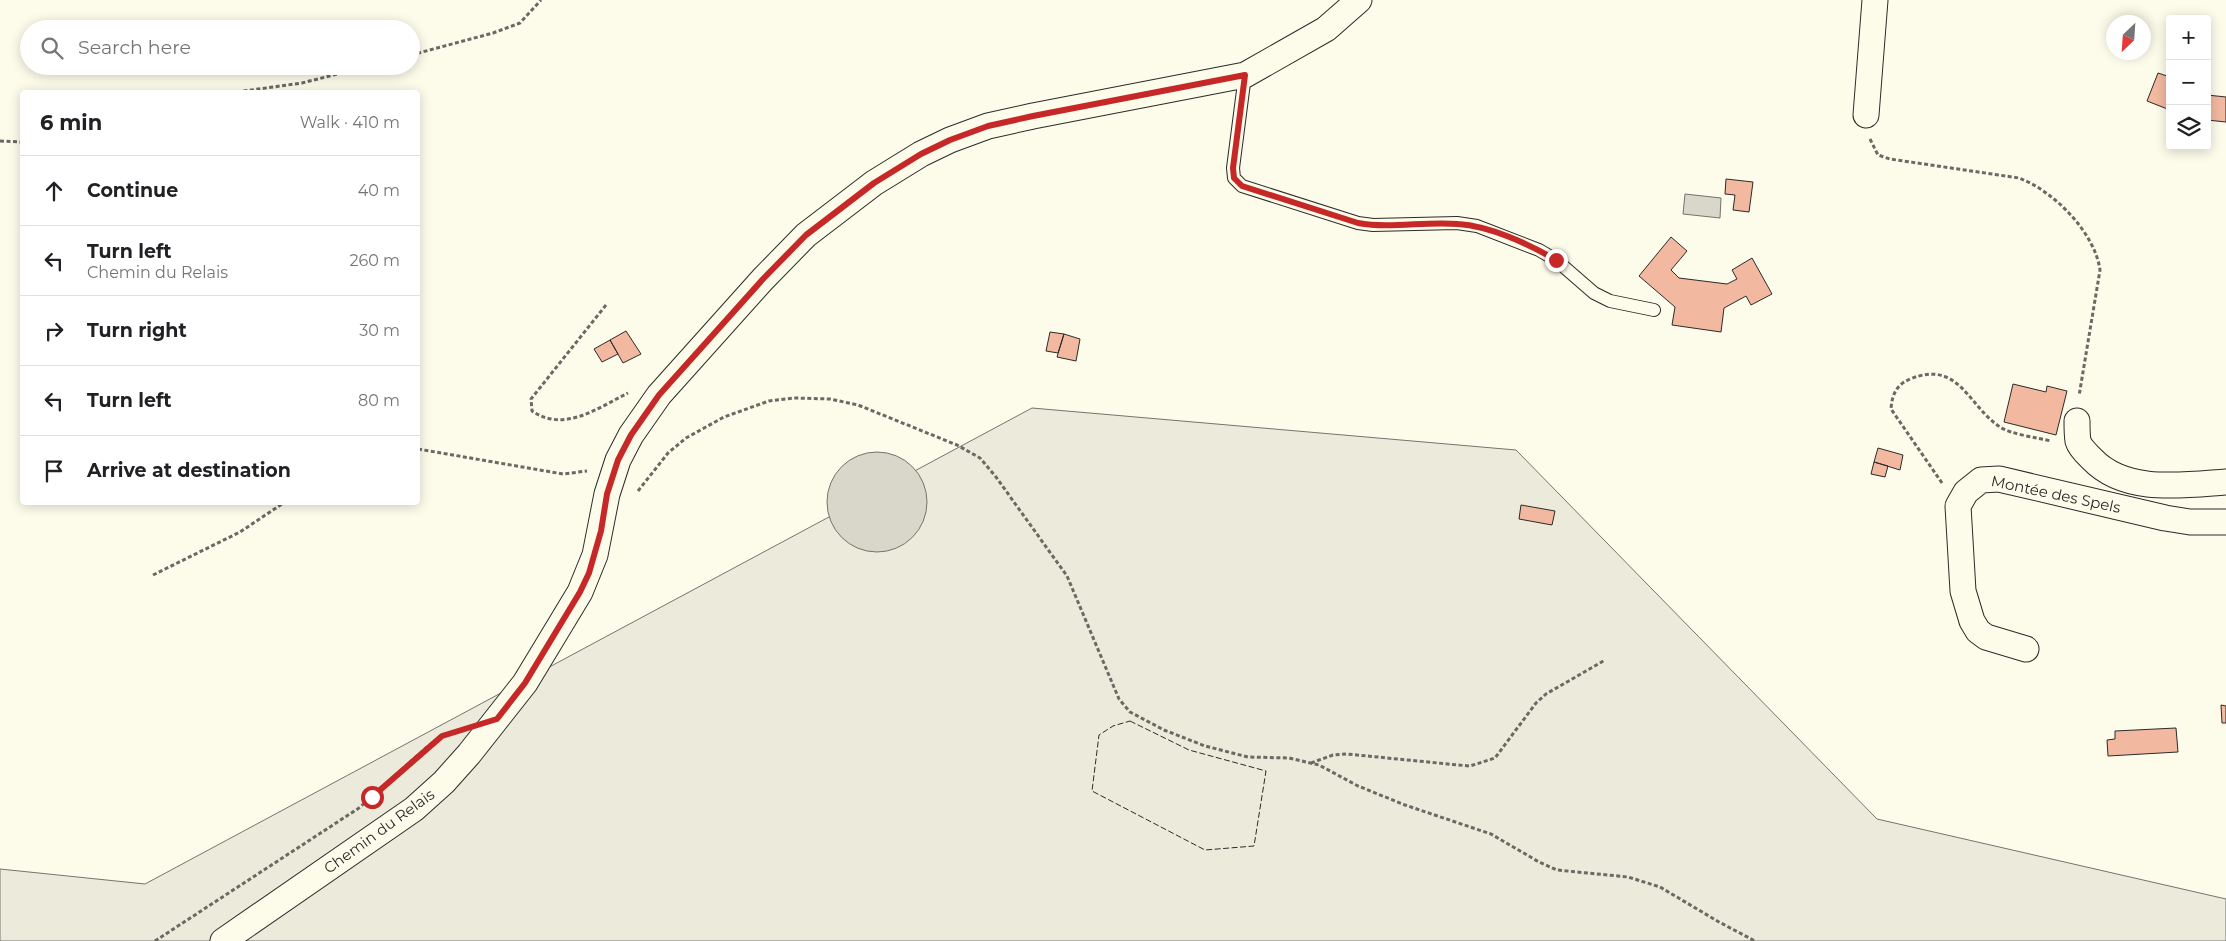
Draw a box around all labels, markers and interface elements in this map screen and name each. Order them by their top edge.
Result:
north arrow [2106,15,2151,60]
map controls [2166,15,2211,150]
button: + [2166,15,2211,60]
search box [20,20,420,75]
icon: search [38,34,66,62]
text: Search here [78,36,191,59]
button: − [2166,60,2211,105]
button: layers [2166,105,2211,150]
text: 6 min [40,110,102,135]
text: Walk · 410 m [300,113,400,132]
icon: ahead [40,177,68,205]
text: Continue [87,179,178,202]
text: 40 m [358,181,400,200]
text: Turn left [87,240,172,263]
icon: left [40,247,68,275]
route end [1545,249,1568,272]
text: 260 m [349,251,400,270]
text: Chemin du Relais [87,263,228,282]
icon: right [40,317,68,345]
text: Turn right [87,319,187,342]
text: 30 m [359,321,400,340]
icon: left [40,387,68,415]
text: Turn left [87,389,172,412]
text: 80 m [358,391,400,410]
icon: arrive [40,457,68,485]
text: Arrive at destination [87,459,291,482]
street label: Montée des Spels [1989,471,2123,517]
street label: Chemin du Relais [320,784,438,878]
route start [361,786,384,809]

